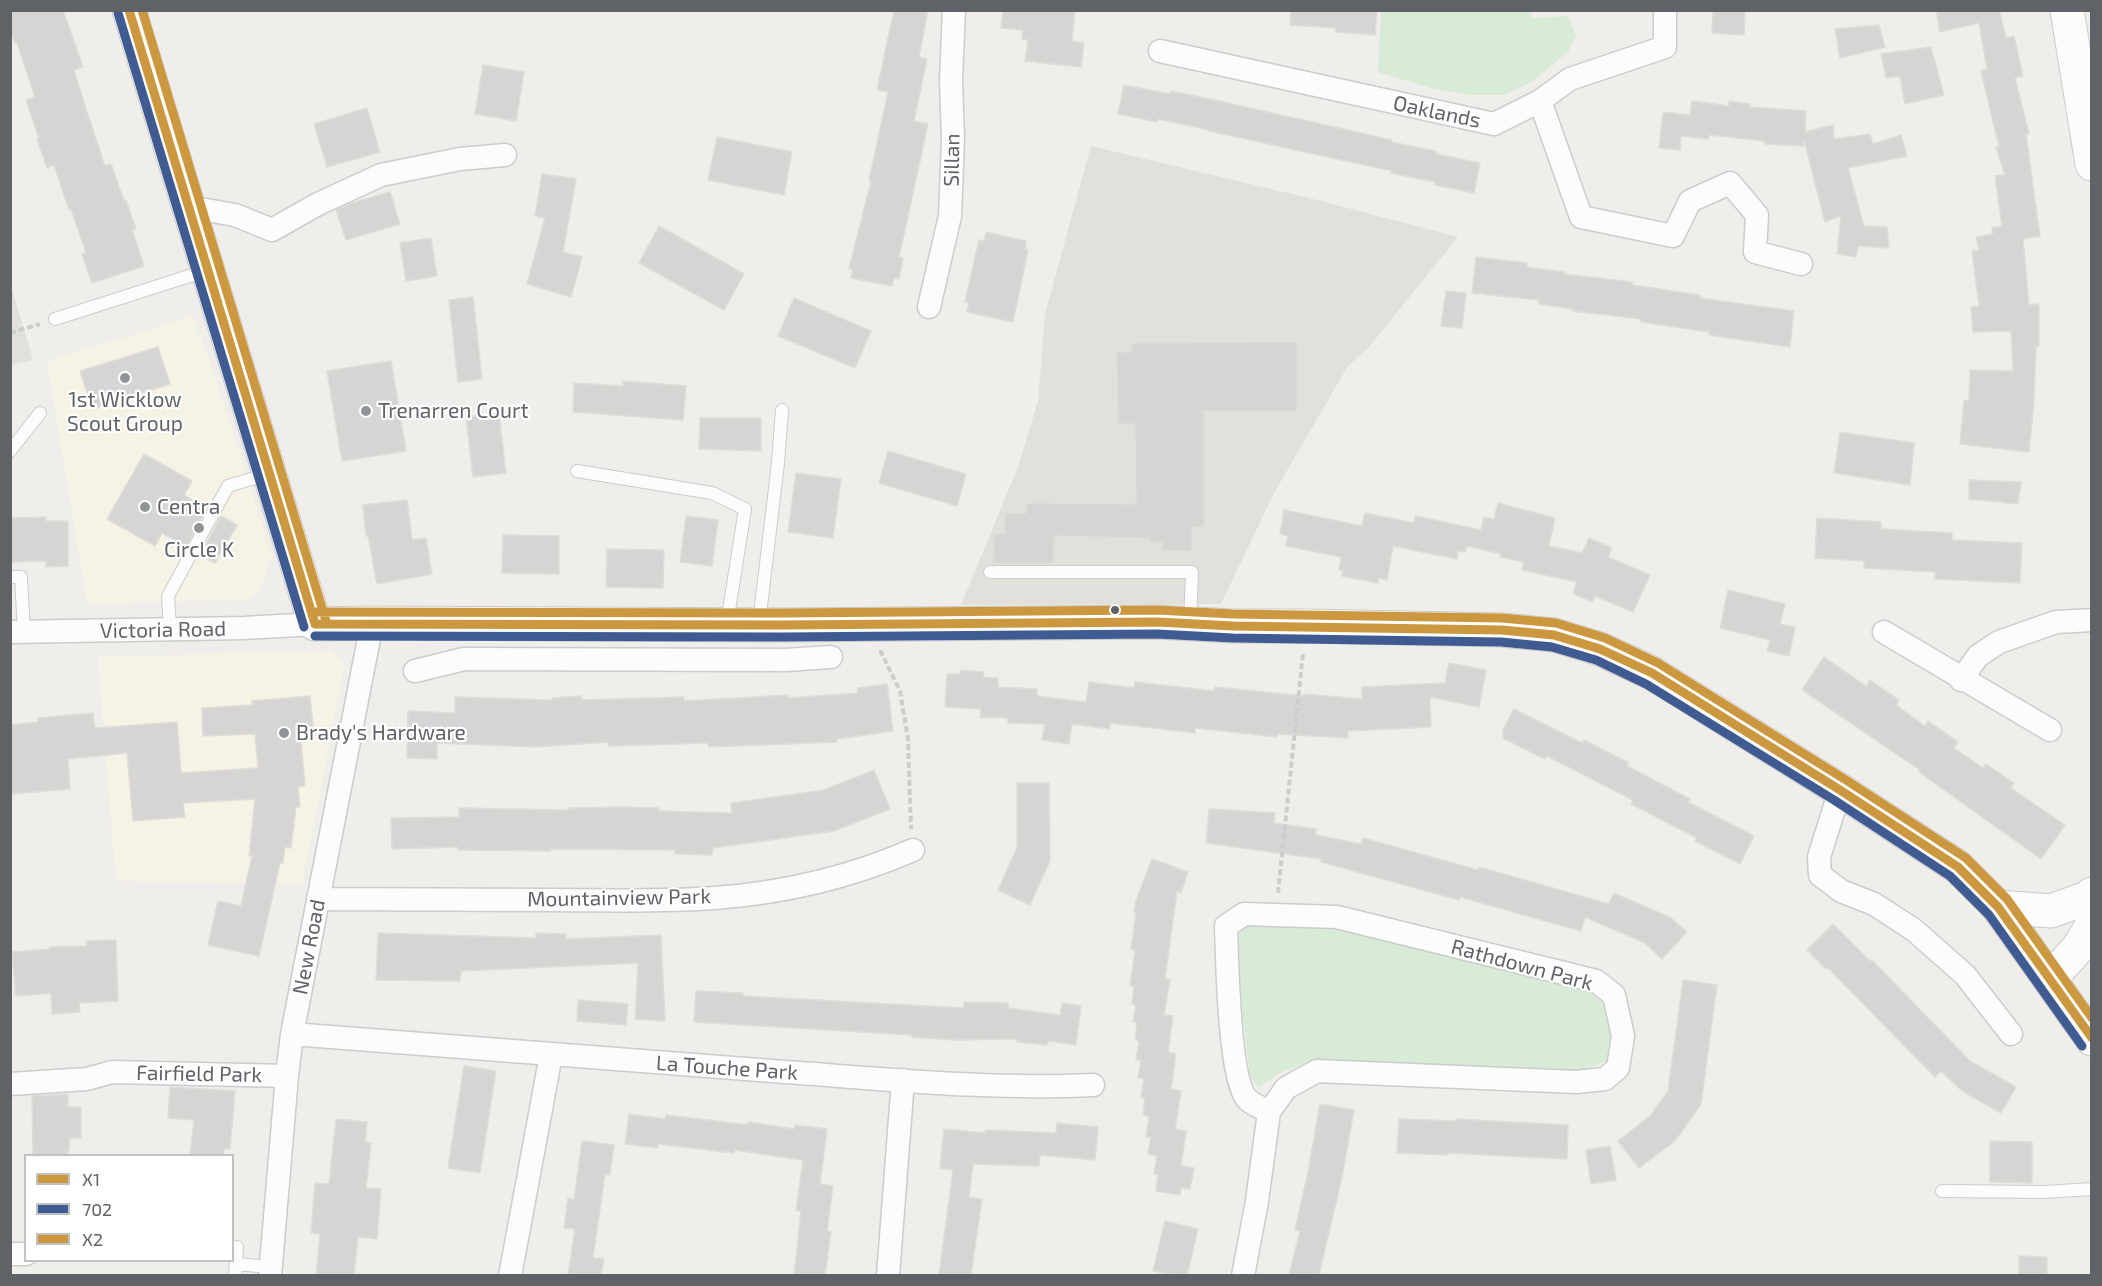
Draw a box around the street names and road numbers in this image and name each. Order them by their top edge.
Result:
street label: Oaklands [1391,90,1483,134]
street label: Sillan [939,133,965,187]
street label: Victoria Road [100,616,226,644]
street label: Mountainview Park [527,884,711,912]
street label: New Road [287,897,331,997]
street label: Rathdown Park [1448,934,1596,996]
street label: La Touche Park [655,1050,799,1086]
street label: Fairfield Park [136,1060,262,1088]

